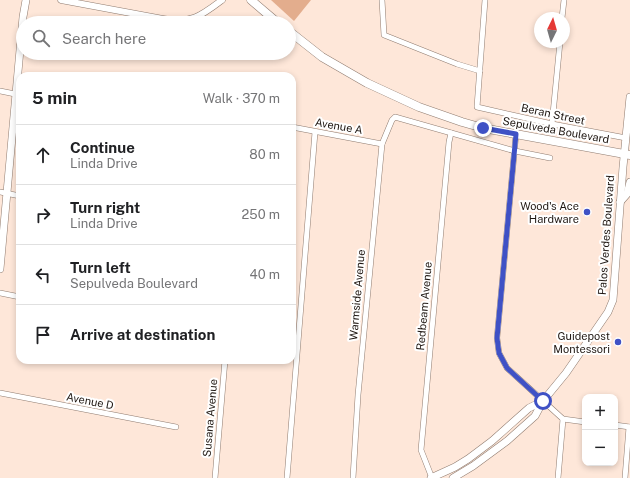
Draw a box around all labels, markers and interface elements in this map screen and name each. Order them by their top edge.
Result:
north arrow [534,12,570,48]
search box [16,16,296,60]
icon: search [30,27,52,49]
text: Search here [62,30,146,47]
text: 5 min [32,88,77,108]
text: Walk · 370 m [203,91,280,106]
street label: Beran Street [520,101,586,127]
street label: Sepulveda Boulevard [502,115,610,145]
street label: Avenue A [314,116,364,136]
route end [474,119,492,137]
text: Continue [70,139,135,156]
icon: ahead [32,144,54,166]
text: 80 m [249,147,280,162]
text: Linda Drive [70,156,138,171]
street label: Palos Verdes Boulevard [596,175,616,295]
text: Turn right [70,199,140,216]
place label: Wood's Ace Hardware [520,200,579,225]
icon: right [32,204,54,226]
text: 250 m [242,207,280,222]
marker: Wood's Ace Hardware [582,207,592,217]
text: Linda Drive [70,216,138,231]
street label: Warmside Avenue [347,249,367,341]
text: Turn left [70,259,131,276]
street label: Redbeam Avenue [414,261,434,351]
icon: left [32,264,54,286]
text: 40 m [249,267,280,282]
text: Sepulveda Boulevard [70,276,198,291]
icon: arrive [32,324,54,346]
text: Arrive at destination [70,326,215,343]
place label: Guidepost Montessori [553,330,610,355]
marker: Guidepost Montessori [613,337,623,347]
street label: Susana Avenue [201,378,219,458]
street label: Avenue D [65,391,115,412]
route start [534,392,552,410]
map controls [582,394,618,466]
button: + [582,394,618,430]
button: − [582,430,618,466]

